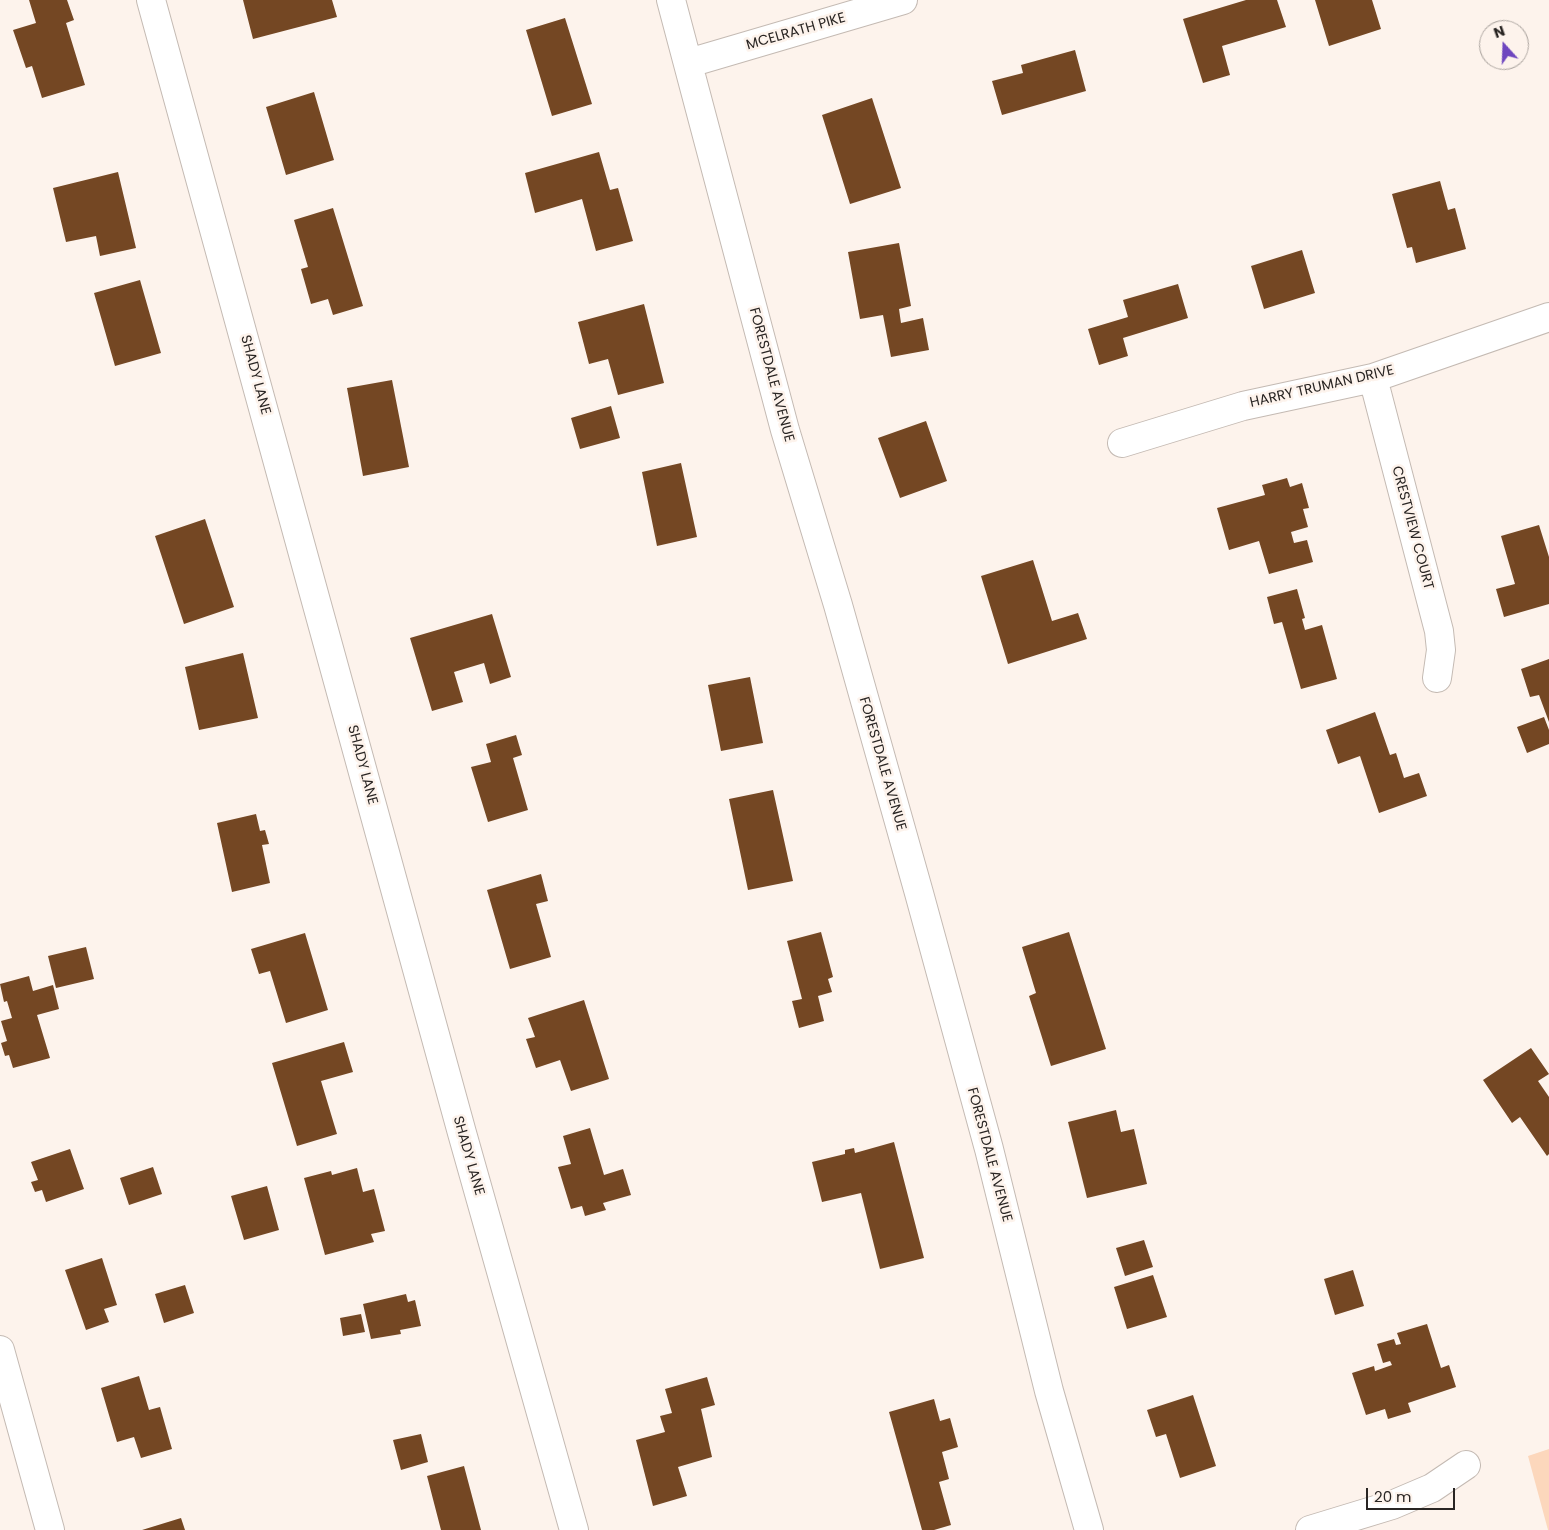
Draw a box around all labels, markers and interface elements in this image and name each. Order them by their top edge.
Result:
street label: MCELRATH PIKE [745,10,847,54]
north arrow [1479,20,1529,70]
text: N [1491,21,1508,43]
street label: FORESTDALE AVENUE [745,306,797,444]
street label: SHADY LANE [236,333,274,417]
street label: HARRY TRUMAN DRIVE [1248,362,1396,412]
street label: CRESTVIEW COURT [1387,464,1437,592]
street label: FORESTDALE AVENUE [855,695,909,833]
street label: SHADY LANE [343,723,381,807]
street label: FORESTDALE AVENUE [963,1086,1015,1224]
street label: SHADY LANE [449,1114,487,1198]
scale bar [1369,1478,1458,1510]
text: 20 m [1374,1486,1412,1507]

